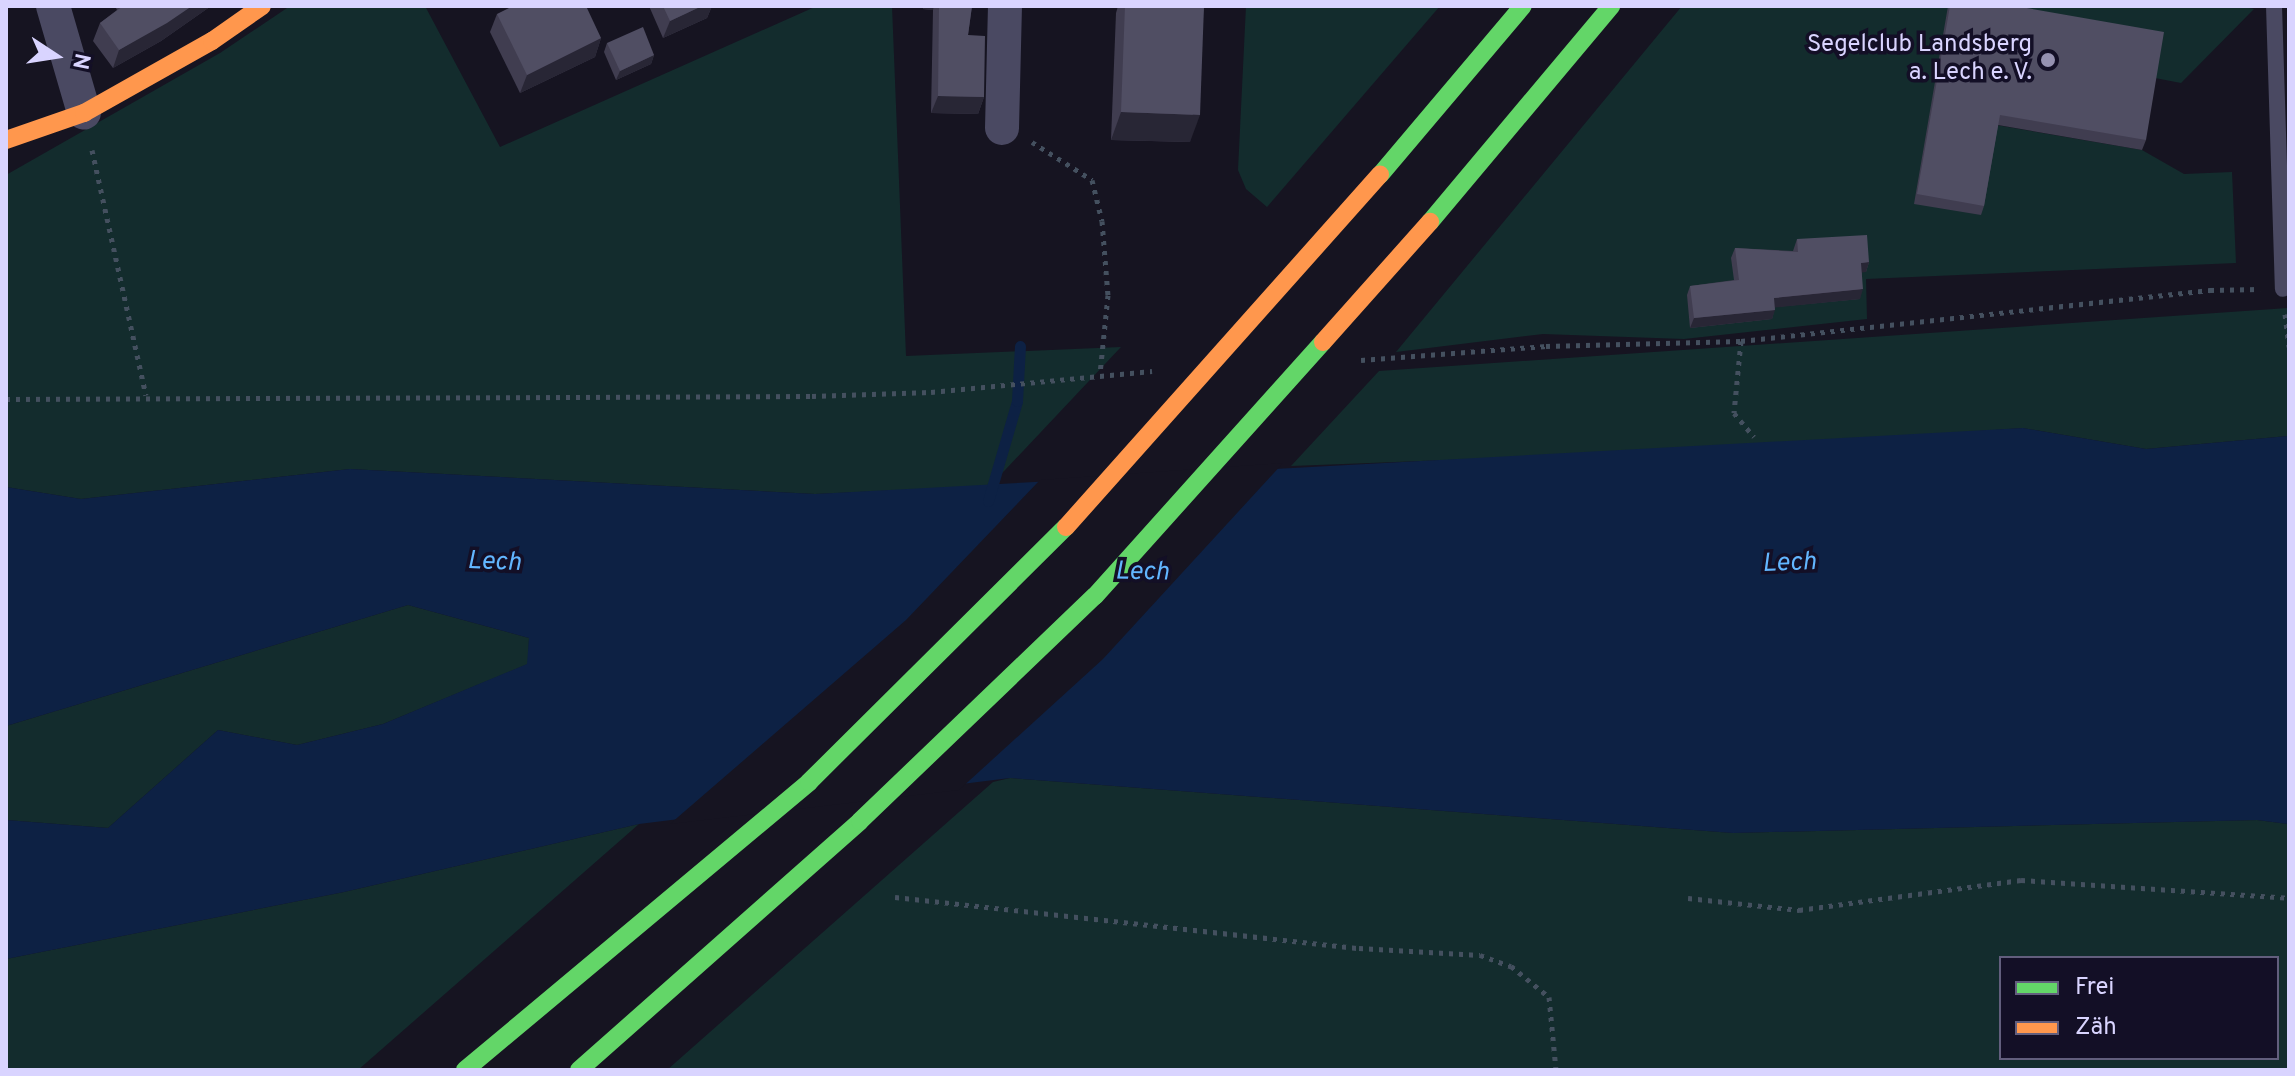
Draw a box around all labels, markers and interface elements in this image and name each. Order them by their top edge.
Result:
north arrow [16,16,96,96]
place label: Segelclub Landsberg a. Lech e. V. [1807,32,2032,88]
text: N [65,51,95,72]
marker: Segelclub Landsberg a. Lech e. V. [2039,51,2057,69]
water label: Lech [466,546,522,580]
water label: Lech [1761,547,1817,581]
water label: Lech [1115,557,1169,589]
legend [1999,956,2279,1060]
text: Frei [2075,973,2114,1003]
text: Zäh [2075,1013,2117,1043]

